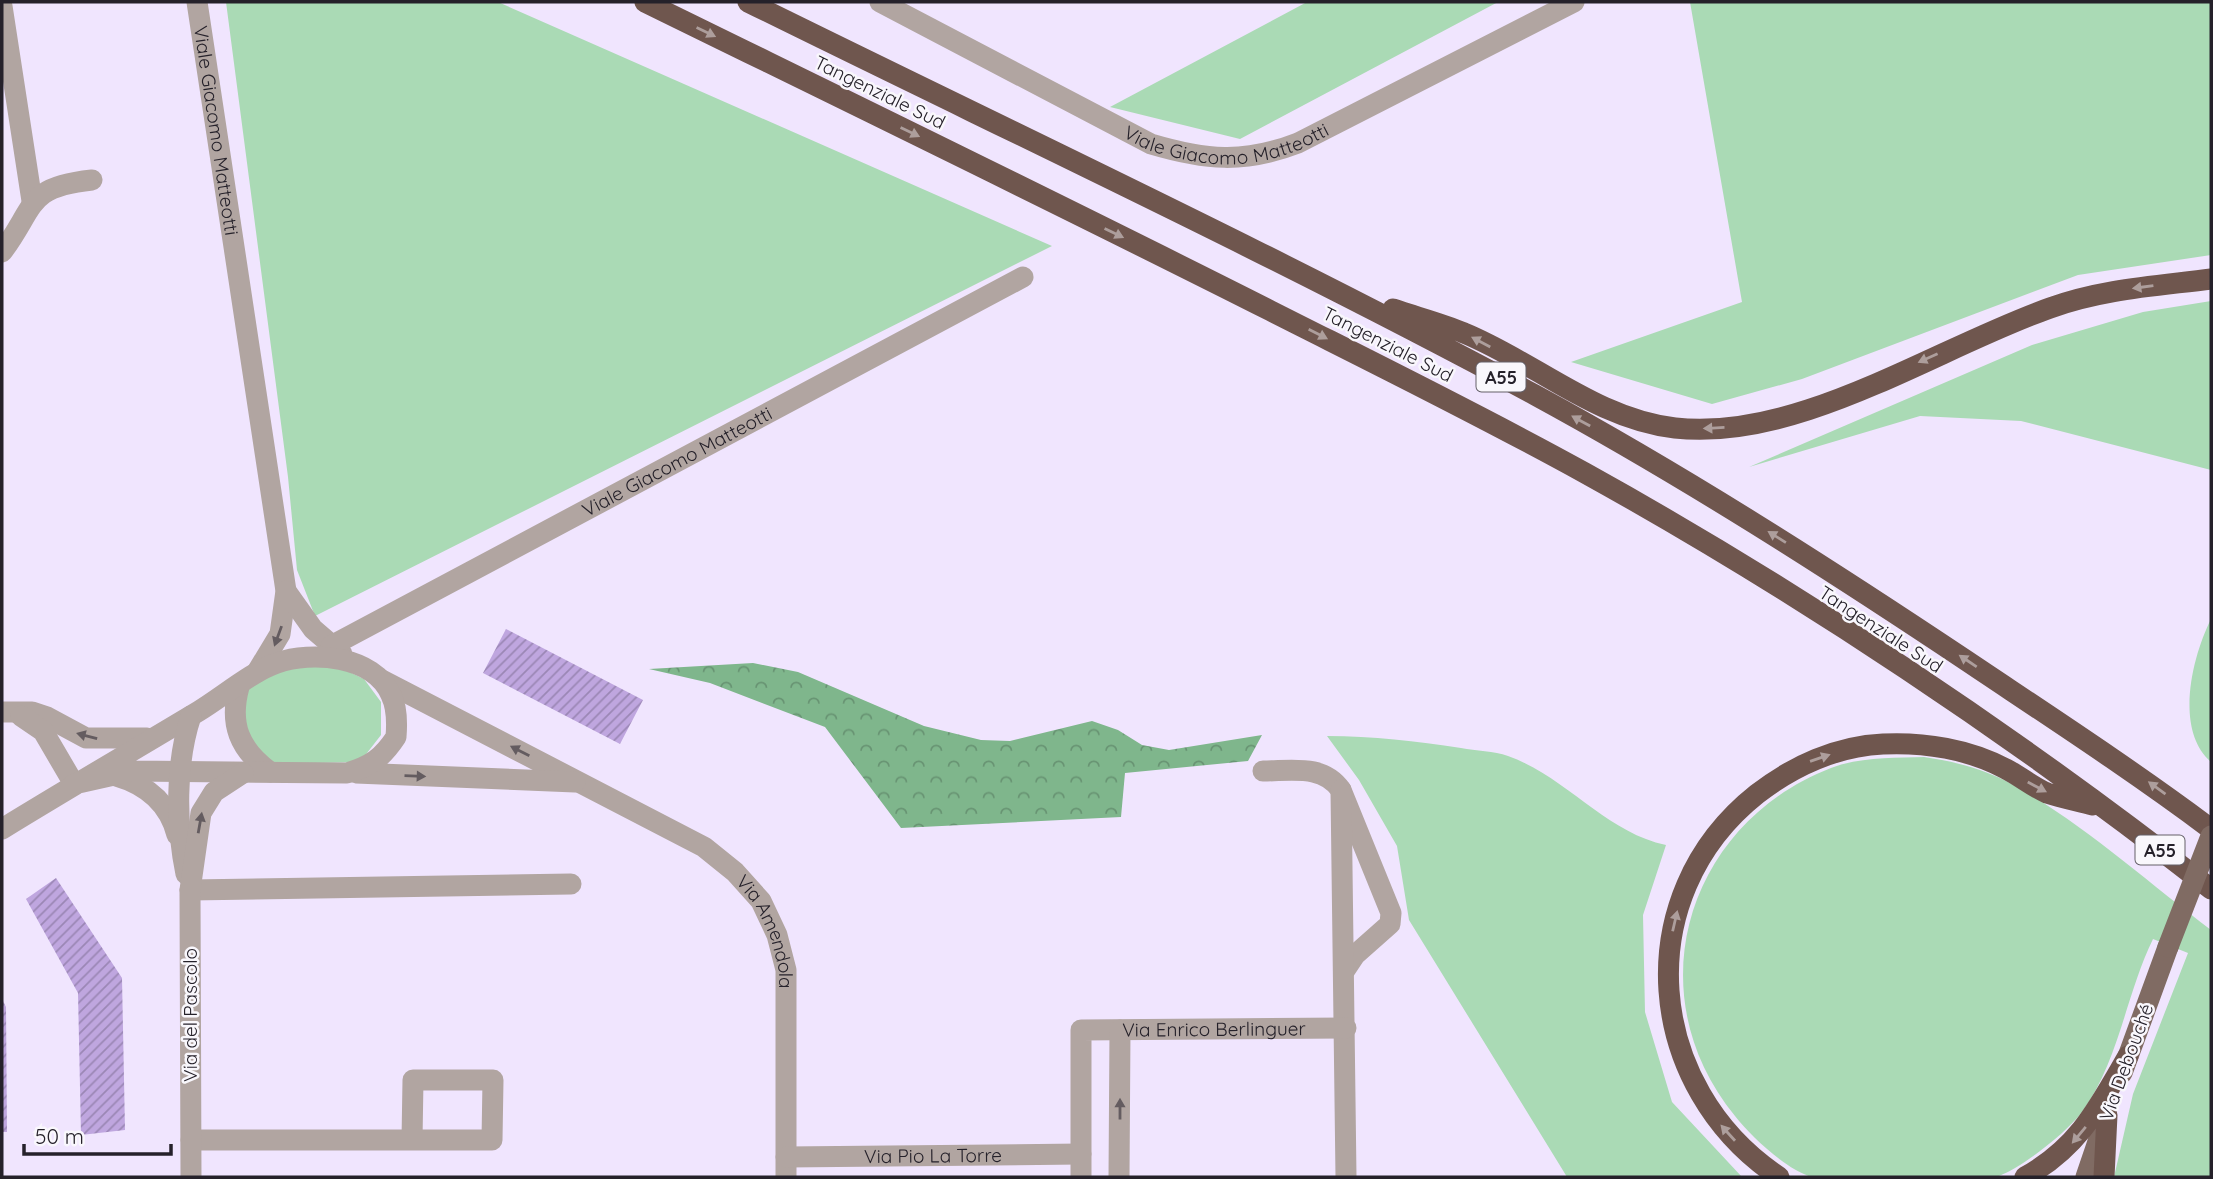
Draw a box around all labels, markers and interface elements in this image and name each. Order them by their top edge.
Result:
street label: Viale Giacomo Matteotti [189,24,244,237]
one-way arrow [696,26,716,37]
street label: Tangenziale Sud [810,50,950,134]
street label: Viale Giacomo Matteotti [1120,113,1332,139]
text: Viale Giacomo Matteotti [1120,117,1333,169]
one-way arrow [900,127,920,138]
one-way arrow [1104,227,1124,238]
one-way arrow [2132,282,2154,293]
street label: Tangenziale Sud [1319,301,1457,387]
one-way arrow [1308,329,1328,340]
one-way arrow [1471,336,1491,348]
one-way arrow [1918,353,1939,364]
road number: A55 [1476,362,1526,391]
street label: Viale Giacomo Matteotti [578,401,776,522]
one-way arrow [1572,415,1591,427]
one-way arrow [1703,423,1725,434]
one-way arrow [1768,530,1787,543]
street label: Tangenziale Sud [1814,580,1948,678]
one-way arrow [272,625,283,646]
one-way arrow [1958,655,1977,668]
one-way arrow [76,730,98,741]
one-way arrow [510,746,530,758]
one-way arrow [1810,752,1831,763]
one-way arrow [404,770,426,781]
one-way arrow [2027,781,2047,793]
one-way arrow [2147,781,2166,795]
one-way arrow [195,812,206,834]
road number: A55 [2136,836,2184,864]
street label: Via Amendola [731,870,798,989]
one-way arrow [1669,910,1680,932]
street label: Via del Pascolo [178,948,202,1082]
street label: Via Debouché [2094,1000,2158,1124]
street label: Via Enrico Berlinguer [1122,1016,1307,1042]
one-way arrow [1114,1098,1126,1120]
scale bar [24,1112,172,1156]
text: 50 m [35,1123,84,1149]
one-way arrow [1720,1124,1736,1142]
one-way arrow [2072,1126,2087,1143]
street label: Via Pio La Torre [864,1143,1002,1168]

